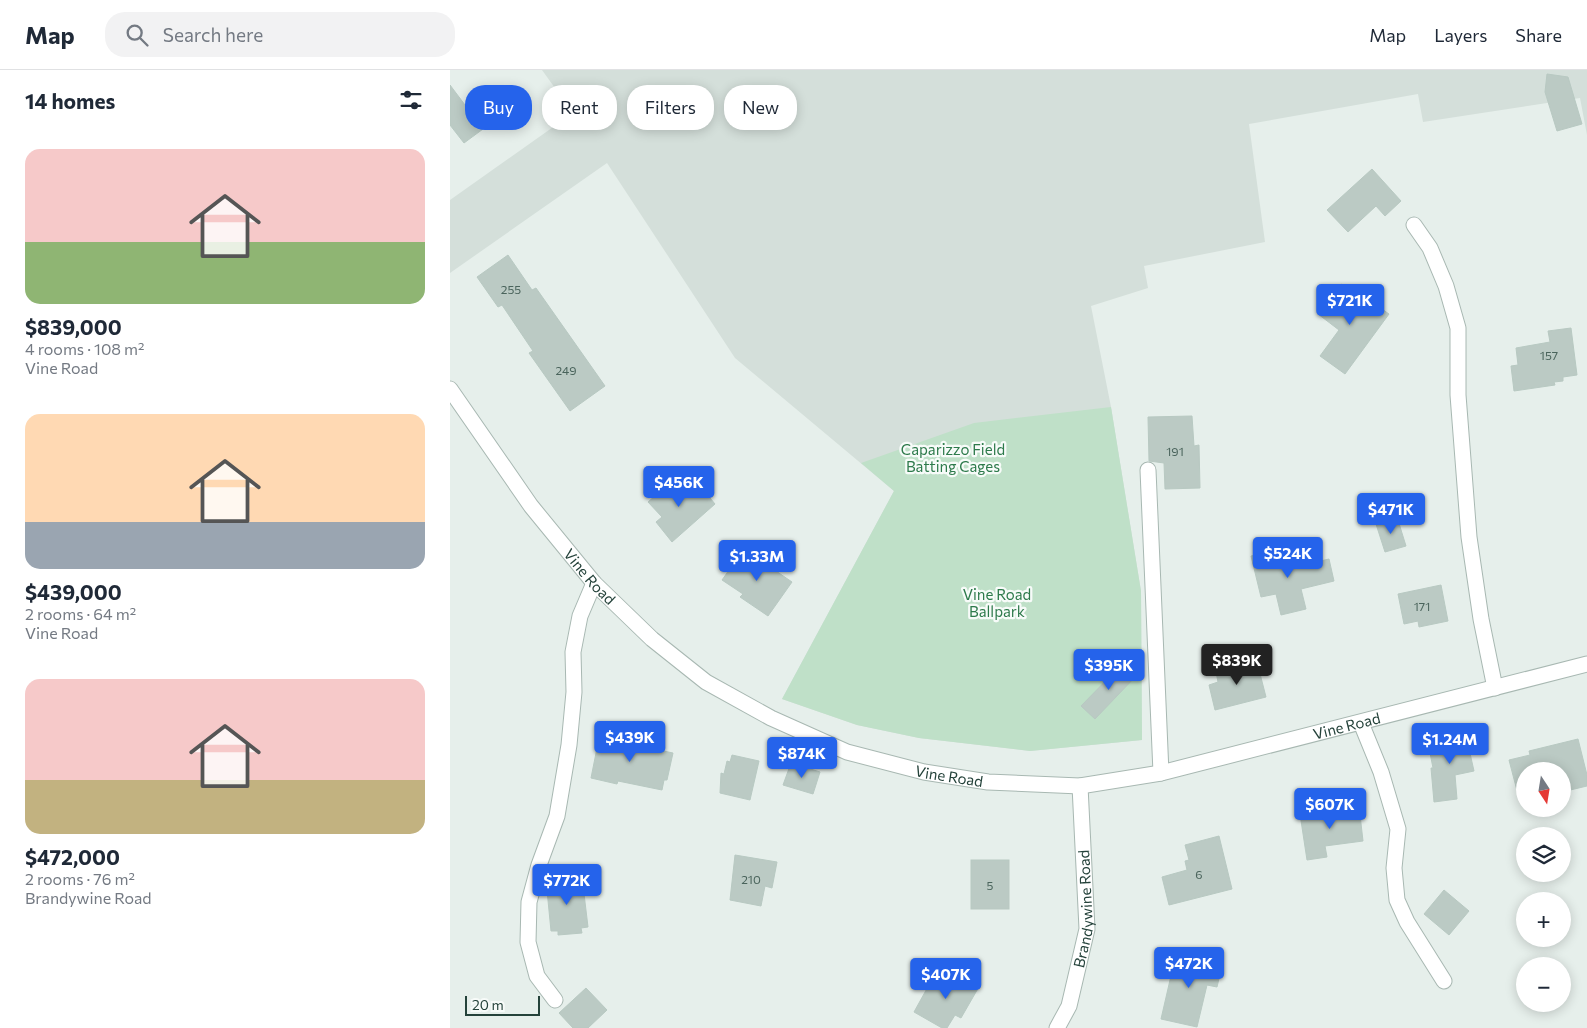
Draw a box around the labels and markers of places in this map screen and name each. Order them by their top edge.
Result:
pin: $721K [1315,284,1385,326]
pin: $456K [644,466,714,508]
pin: $471K [1356,492,1426,535]
pin: $524K [1253,536,1323,579]
pin: $1.33M [716,540,798,582]
pin: $839K [1202,644,1272,686]
pin: $395K [1074,648,1144,691]
pin: $439K [595,720,665,763]
pin: $1.24M [1409,722,1491,765]
pin: $874K [767,736,837,779]
pin: $607K [1295,788,1365,830]
pin: $772K [532,864,602,906]
pin: $472K [1154,946,1224,989]
pin: $407K [911,958,981,1000]

